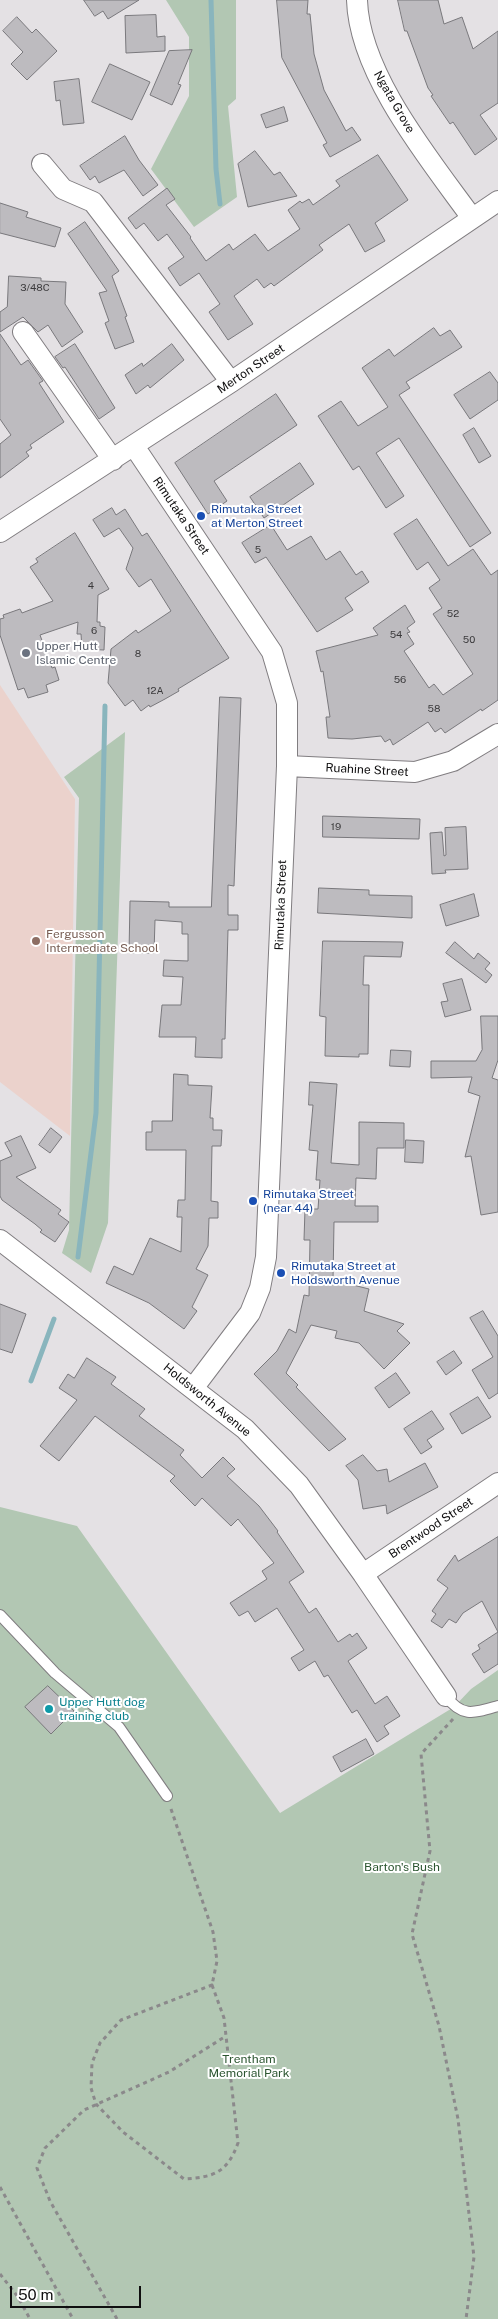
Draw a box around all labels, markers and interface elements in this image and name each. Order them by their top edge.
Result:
street label: Ngata Grove [370,68,418,136]
house number: 3/48C [20,282,50,294]
street label: Merton Street [215,341,287,397]
street label: Rimutaka Street [150,474,212,558]
place label: Rimutaka Street at Merton Street [211,502,303,530]
marker: Rimutaka Street at Merton Street [195,510,207,522]
house number: 5 [255,544,261,556]
house number: 4 [88,580,94,592]
house number: 52 [447,608,459,620]
house number: 6 [91,625,97,637]
house number: 54 [390,629,402,641]
house number: 50 [463,634,475,646]
place label: Upper Hutt Islamic Centre [36,639,116,667]
marker: Upper Hutt Islamic Centre [20,647,32,659]
house number: 8 [135,648,141,660]
house number: 56 [394,674,406,686]
house number: 12A [146,685,164,697]
house number: 58 [428,703,440,715]
street label: Ruahine Street [325,761,409,779]
house number: 19 [331,821,341,833]
street label: Rimutaka Street [272,859,290,951]
place label: Fergusson Intermediate School [46,927,159,955]
marker: Fergusson Intermediate School [30,935,42,947]
place label: Rimutaka Street (near 44) [263,1187,354,1215]
marker: Rimutaka Street (near 44) [247,1195,259,1207]
place label: Rimutaka Street at Holdsworth Avenue [291,1259,400,1287]
marker: Rimutaka Street at Holdsworth Avenue [275,1267,287,1279]
street label: Holdsworth Avenue [160,1360,254,1440]
street label: Brentwood Street [386,1494,476,1562]
place label: Upper Hutt dog training club [59,1695,145,1723]
marker: Upper Hutt dog training club [43,1703,55,1715]
park label: Barton's Bush [364,1860,440,1874]
park label: Trentham Memorial Park [209,2052,289,2080]
scale bar [12,2276,144,2308]
text: 50 m [18,2286,53,2303]

